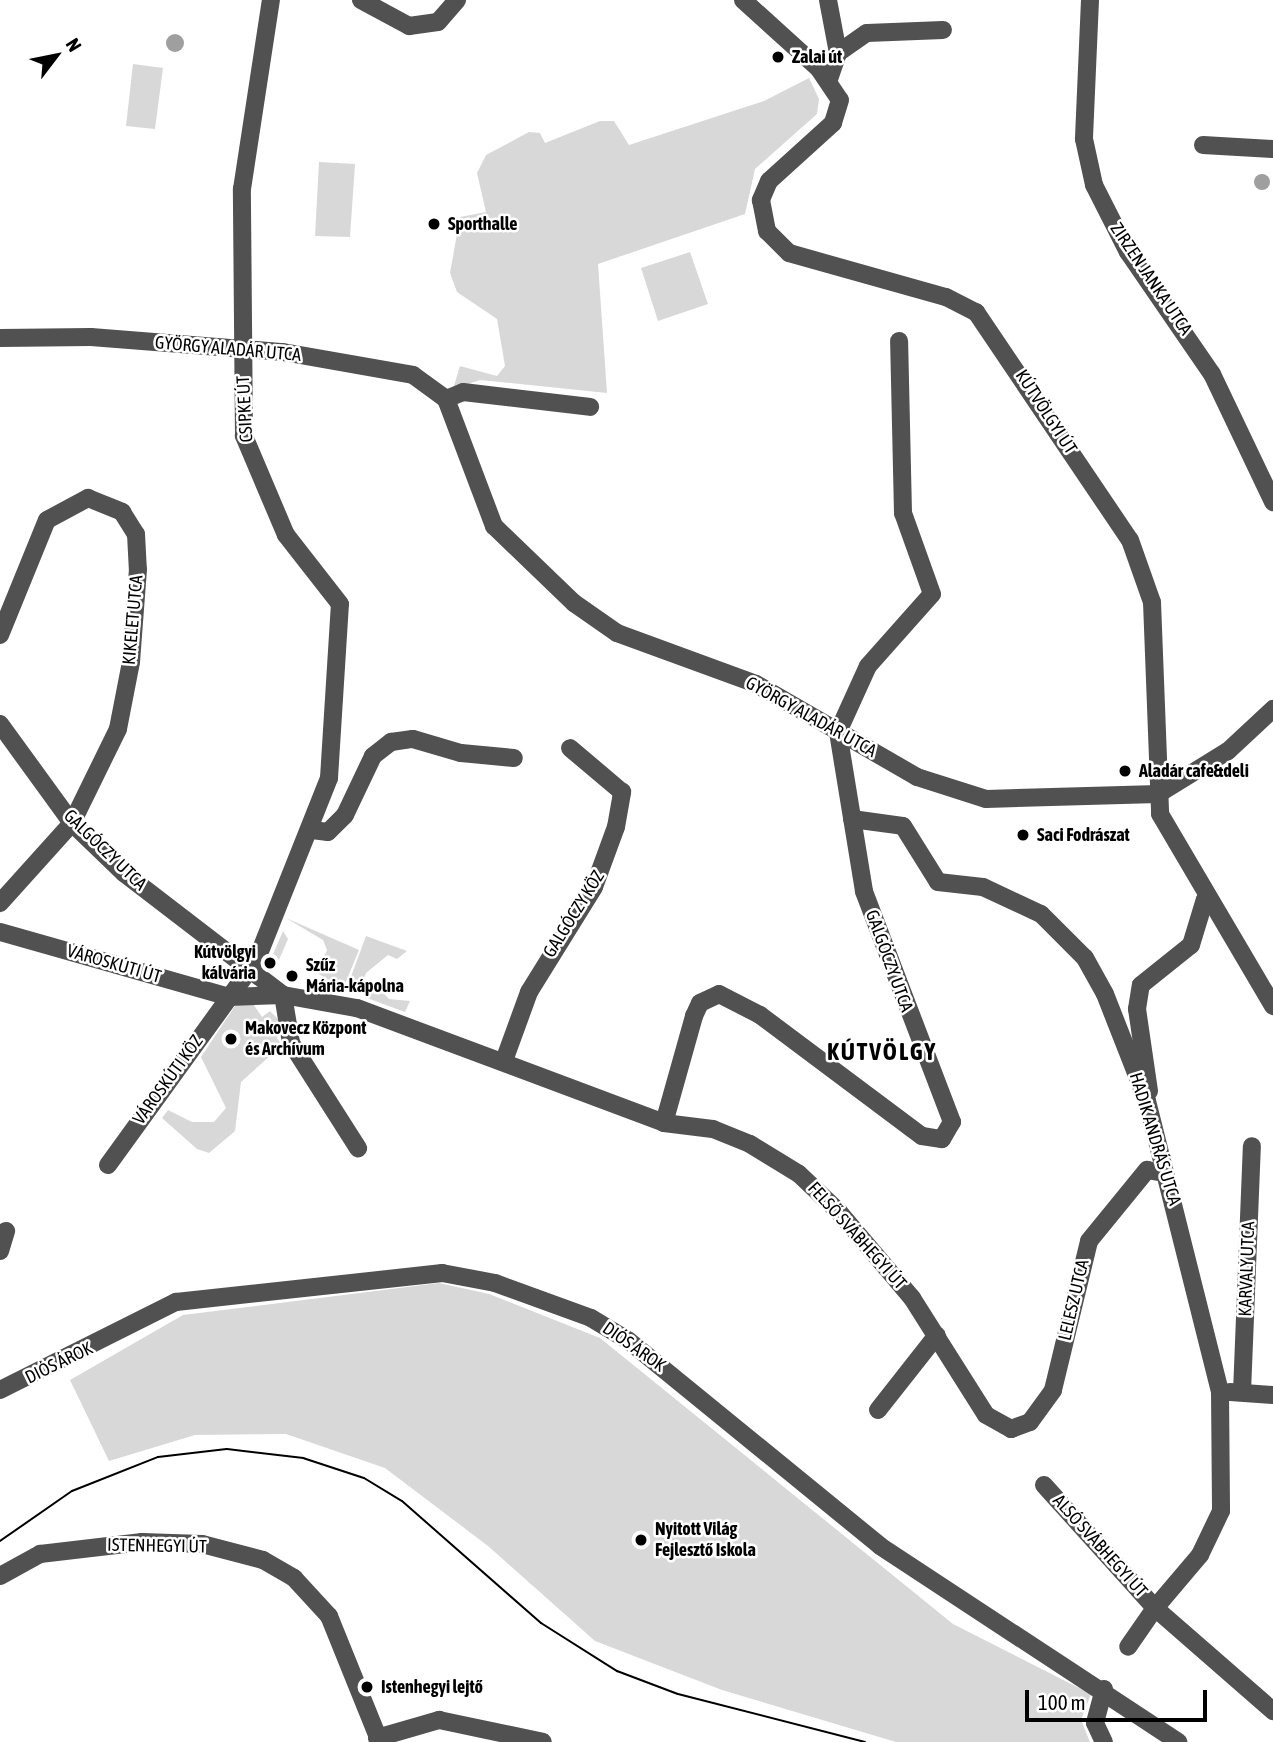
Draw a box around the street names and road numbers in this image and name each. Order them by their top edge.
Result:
street label: ZIRZEN JANKA UTCA [1105,219,1197,339]
street label: GYÖRGY ALADÁR UTCA [154,332,302,366]
street label: KÚTVÖLGYI ÚT [1011,366,1081,458]
street label: CSIPKE ÚT [232,375,258,443]
street label: KIKELET UTCA [118,574,148,666]
street label: GYÖRGY ALADÁR UTCA [742,672,880,762]
street label: GALGÓCZY UTCA [59,805,151,895]
street label: GALGÓCZY KÖZ [539,867,609,961]
street label: GALGÓCZY UTCA [861,907,917,1015]
street label: VÁROSKÚTI ÚT [64,940,164,988]
street label: VÁROSKÚTI KÖZ [128,1031,208,1129]
street label: HADIK ANDRÁS UTCA [1125,1070,1185,1208]
street label: FELSŐ SVÁBHEGYI ÚT [803,1178,911,1294]
street label: KARVALY UTCA [1235,1221,1259,1317]
street label: LELESZ UTCA [1054,1257,1094,1343]
street label: DIÓS ÁROK [598,1317,670,1377]
street label: DIÓS ÁROK [22,1337,96,1389]
street label: ALSÓ SVÁBHEGYI ÚT [1048,1490,1152,1602]
street label: ISTENHEGYI ÚT [107,1534,207,1558]

